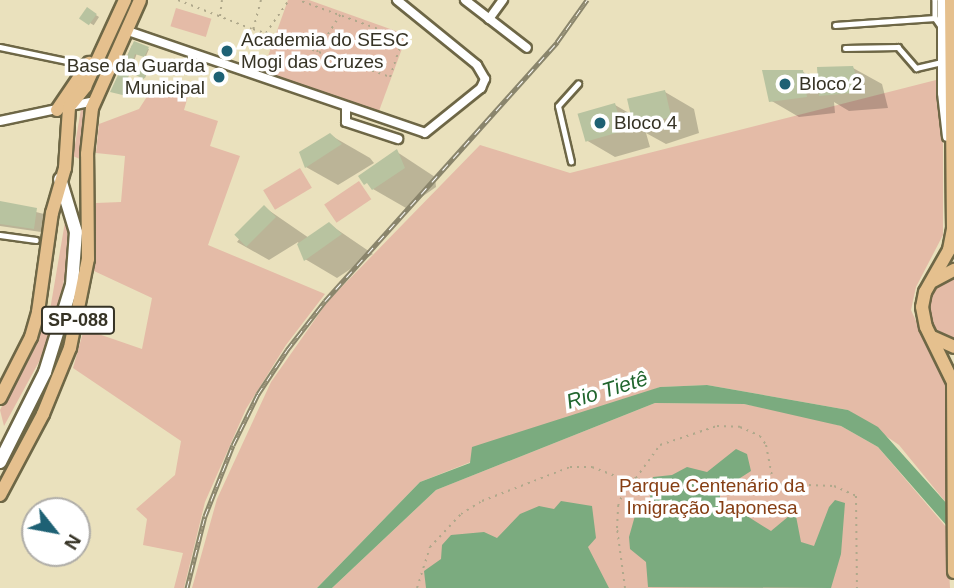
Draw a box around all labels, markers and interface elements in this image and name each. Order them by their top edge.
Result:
place label: Academia do SESC Mogi das Cruzes [241,29,409,73]
marker: Academia do SESC Mogi das Cruzes [219,43,235,59]
place label: Base da Guarda Municipal [67,55,205,99]
marker: Base da Guarda Municipal [211,69,227,85]
place label: Bloco 2 [799,73,862,95]
marker: Bloco 2 [777,76,793,92]
place label: Bloco 4 [614,112,677,134]
marker: Bloco 4 [592,115,608,131]
road number: SP-088 [40,306,116,334]
water label: Rio Tietê [563,366,651,414]
park label: Parque Centenário da Imigração Japonesa [619,475,805,519]
north arrow [21,497,91,567]
text: N [60,531,85,553]

